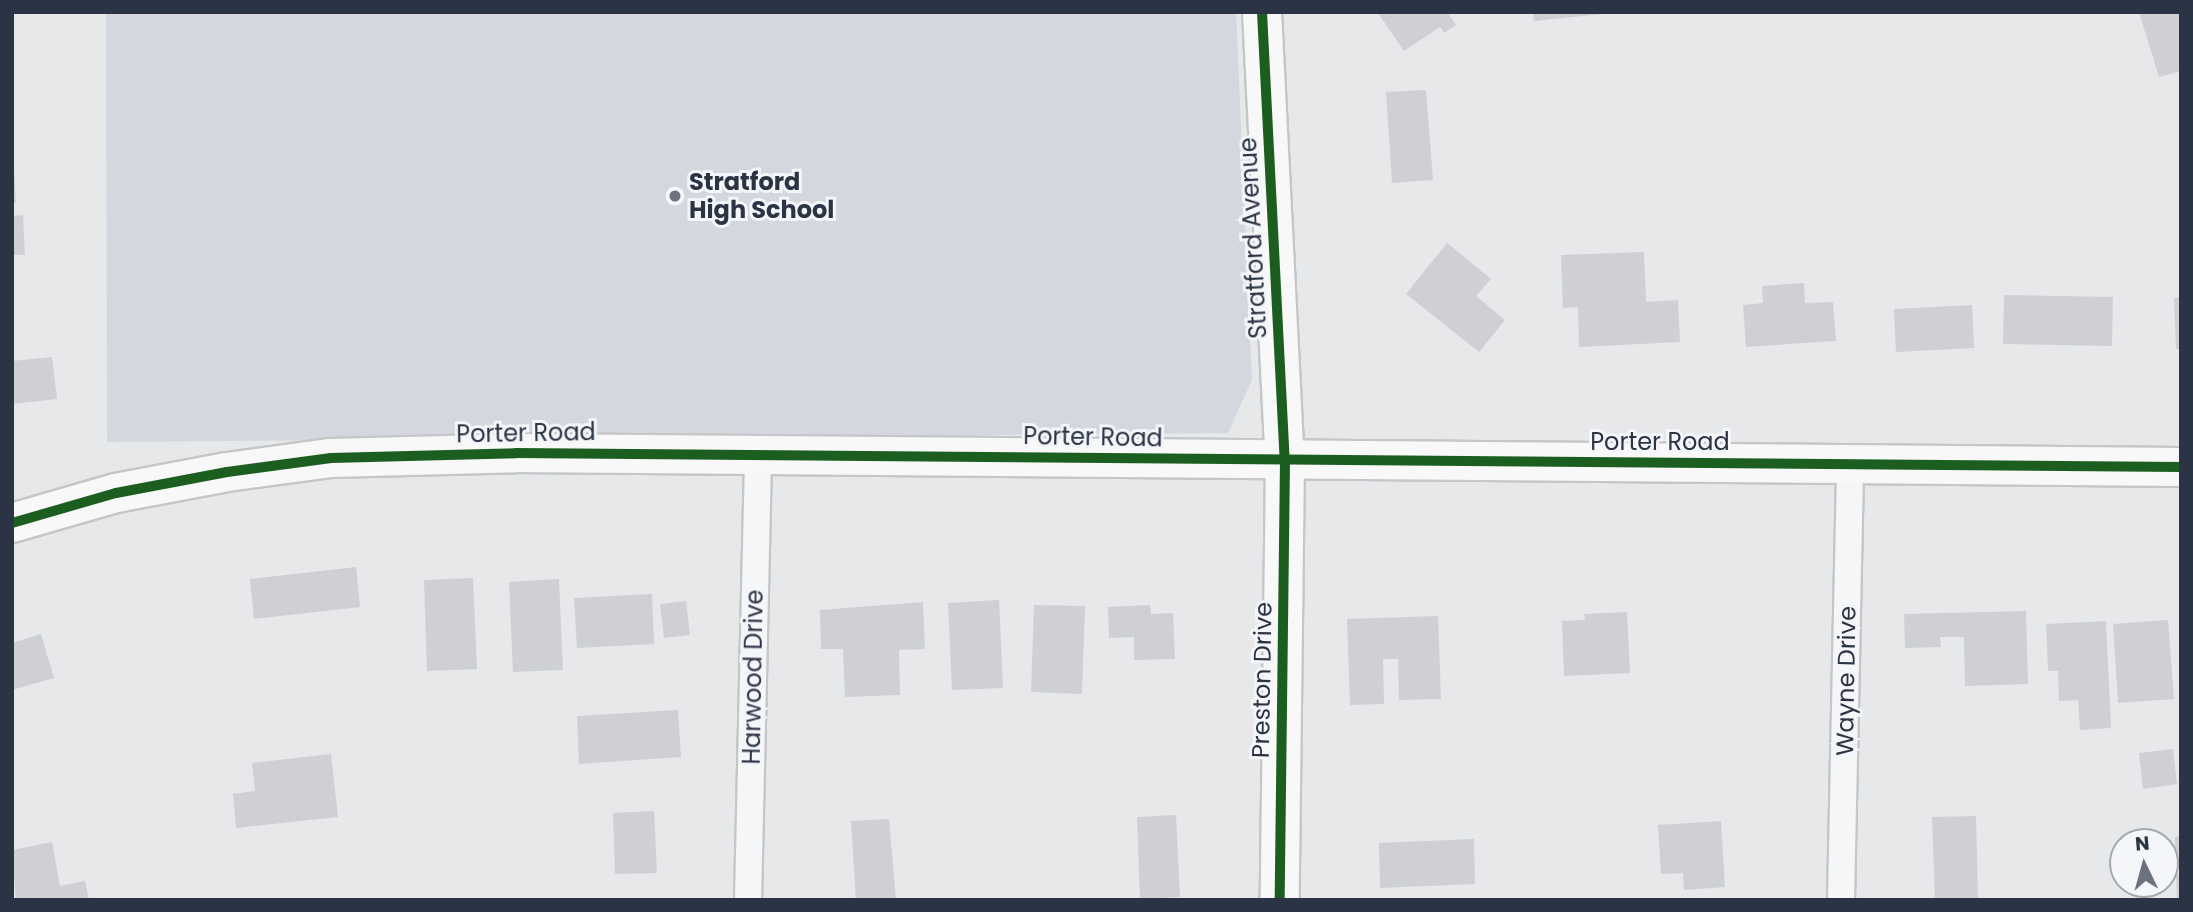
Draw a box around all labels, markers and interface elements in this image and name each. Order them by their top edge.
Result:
street label: Stratford Avenue [1233,137,1273,339]
place label: Stratford High School [689,168,834,224]
marker: Stratford High School [667,188,683,204]
street label: Porter Road [456,417,596,449]
street label: Porter Road [1023,421,1163,453]
street label: Porter Road [1590,428,1730,456]
street label: Harwood Drive [737,589,769,765]
street label: Preston Drive [1246,602,1278,758]
street label: Wayne Drive [1830,606,1862,756]
north arrow [2109,828,2179,898]
text: N [2134,830,2151,858]

